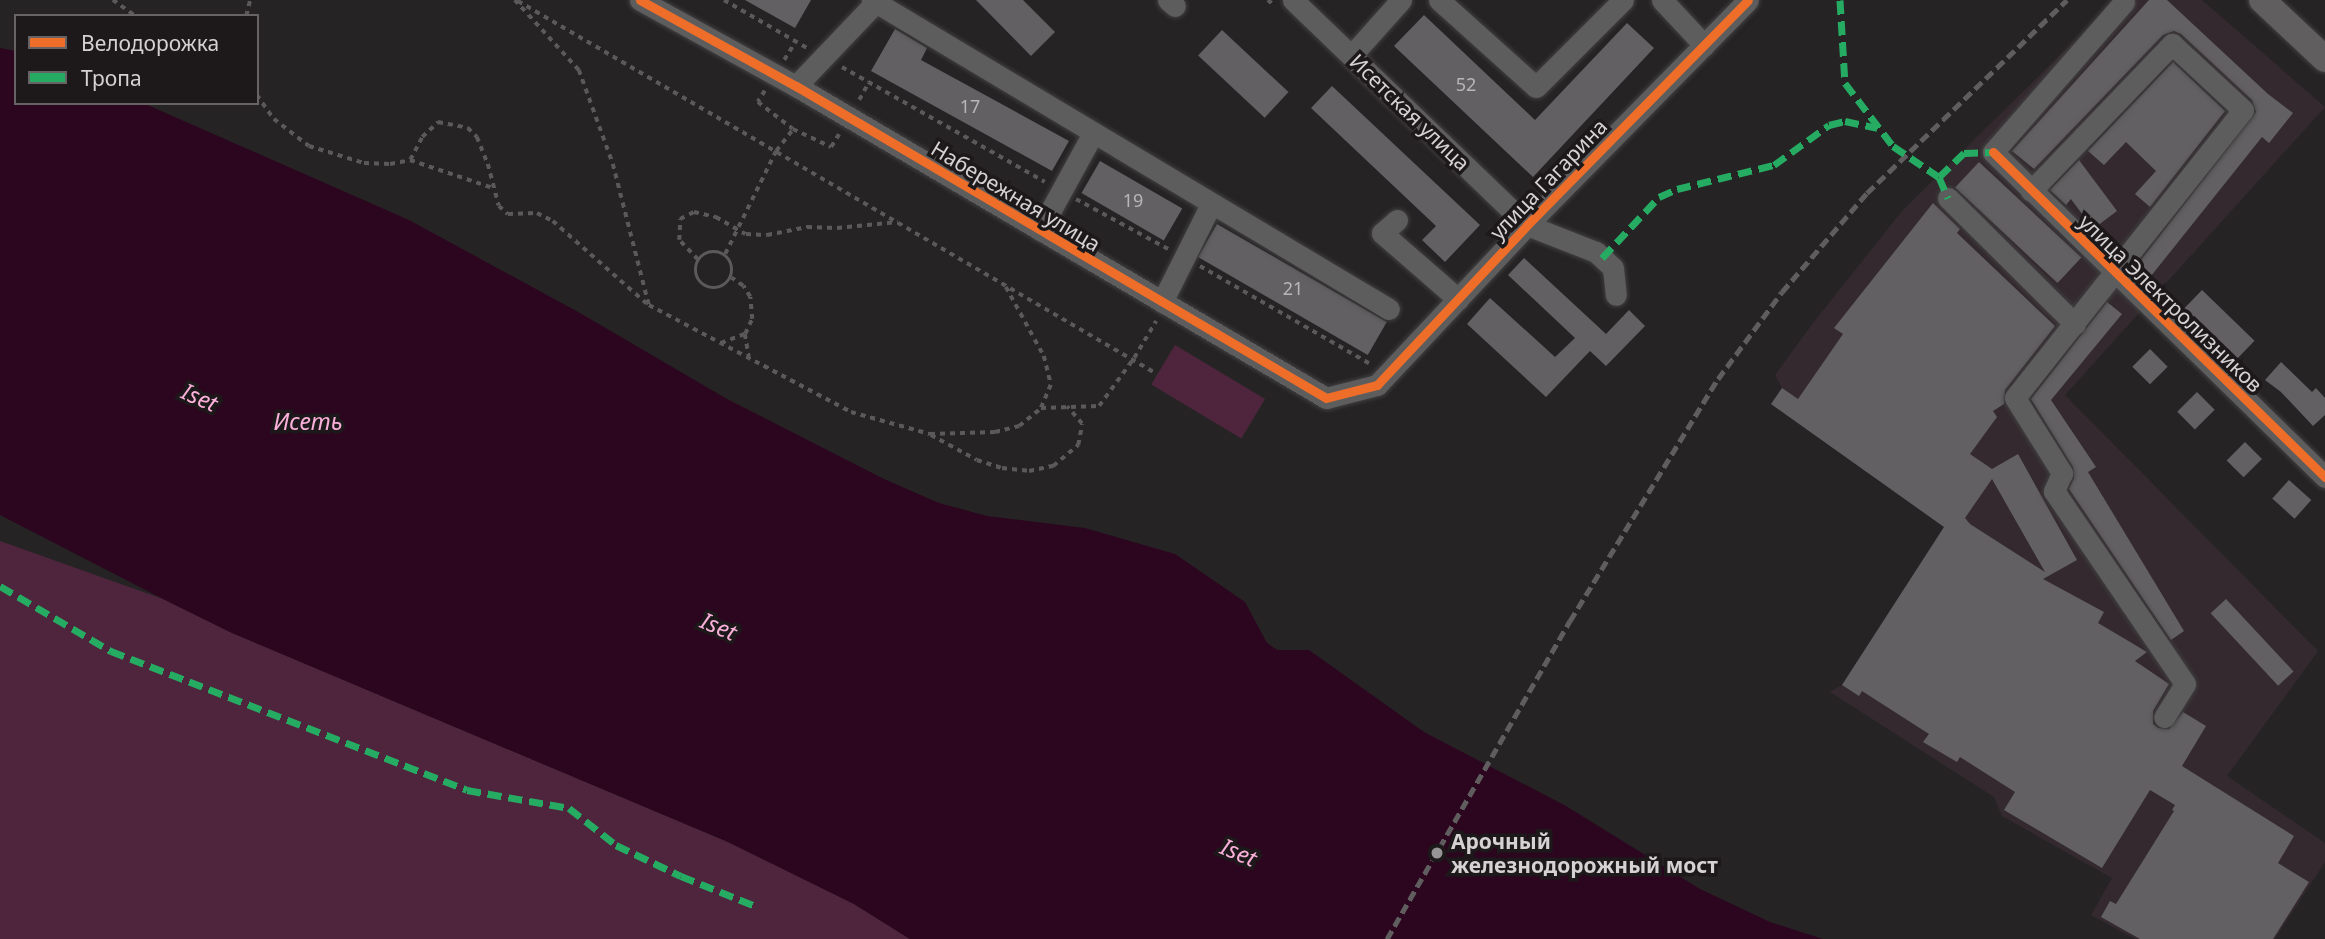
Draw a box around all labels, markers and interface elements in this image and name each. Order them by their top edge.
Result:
legend [14,14,259,105]
text: Велодорожка [81,29,219,57]
street label: Исетская улица [1345,48,1475,176]
text: Тропа [81,64,142,92]
house number: 52 [1456,73,1476,95]
house number: 17 [960,95,980,117]
street label: улица Гагарина [1484,114,1612,244]
street label: Набережная улица [927,136,1105,256]
house number: 19 [1123,189,1143,211]
street label: улица Электролизников [2074,209,2268,397]
house number: 21 [1283,277,1303,299]
water label: Iset [178,377,222,417]
water label: Исеть [274,407,342,435]
water label: Iset [697,606,741,646]
place label: Арочный железнодорожный мост [1451,828,1718,878]
water label: Iset [1217,832,1261,872]
marker: Арочный железнодорожный мост [1429,845,1445,861]

